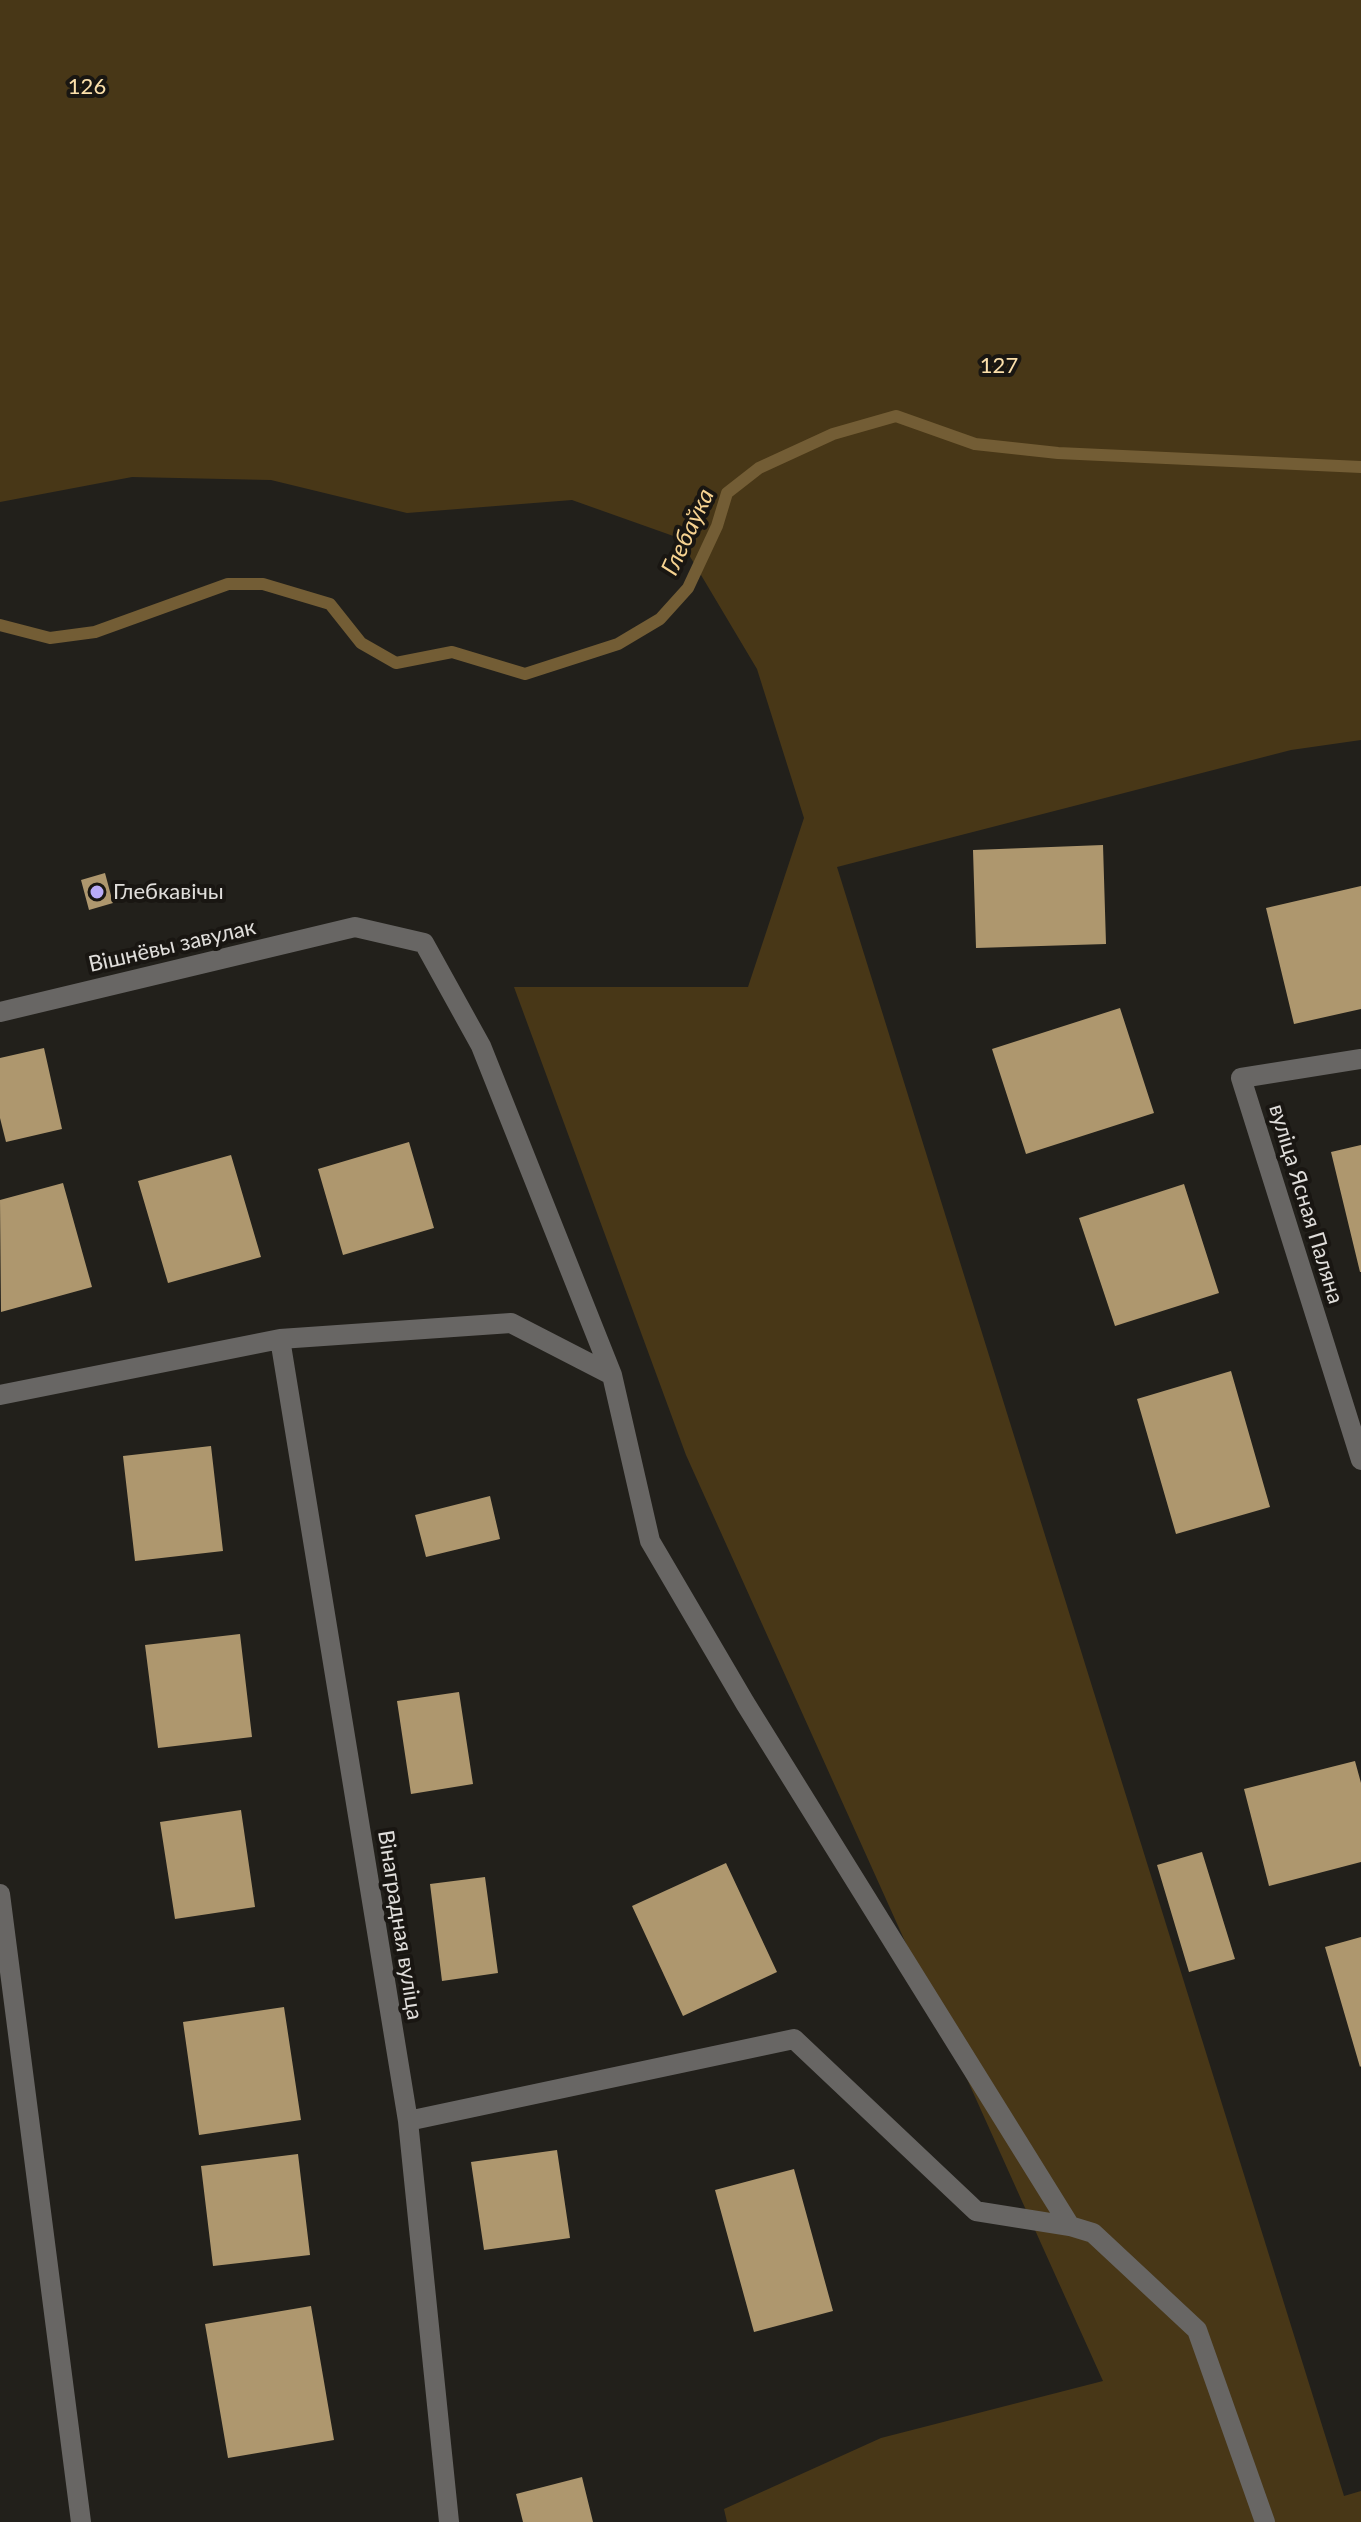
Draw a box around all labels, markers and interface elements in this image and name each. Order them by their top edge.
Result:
park label: 126 [68,74,106,100]
park label: 127 [980,353,1018,379]
water label: Глебаўка [656,484,720,580]
place label: Глебкавічы [113,879,224,905]
marker: Глебкавічы [88,883,106,901]
street label: Вішнёвы завулак [86,914,258,978]
street label: вуліца Ясная Паляна [1263,1101,1349,1307]
street label: Вінаградная вуліца [372,1828,428,2022]

